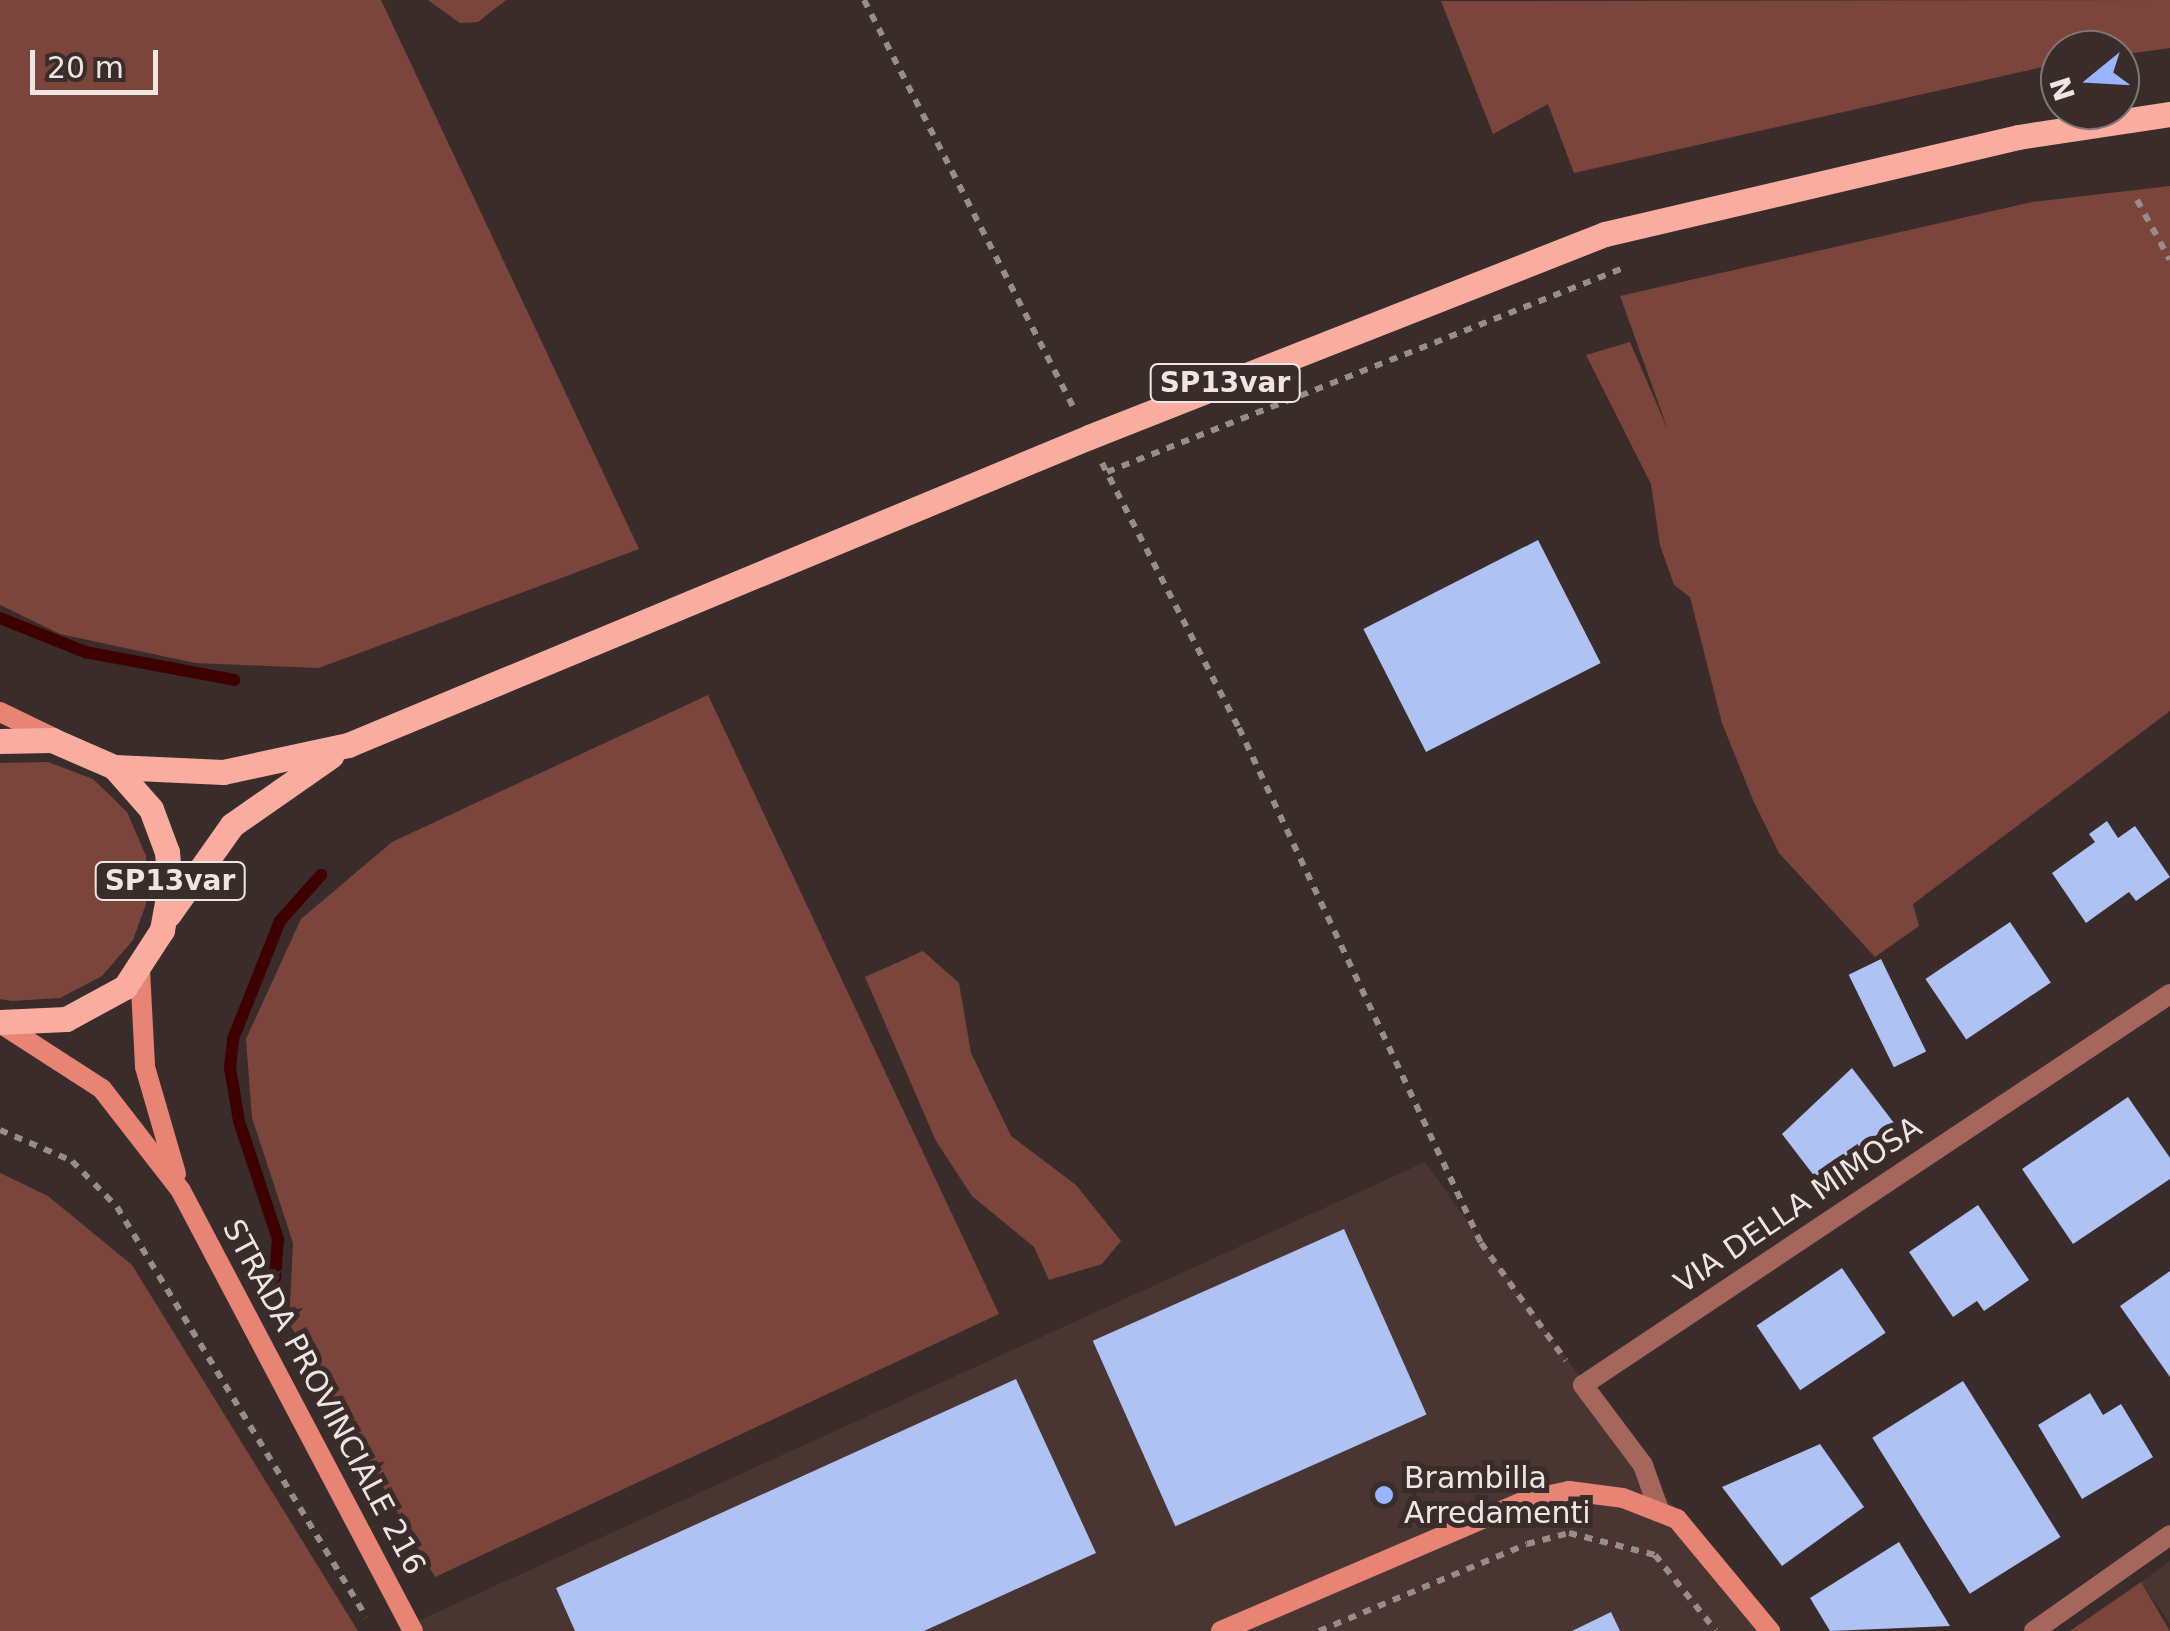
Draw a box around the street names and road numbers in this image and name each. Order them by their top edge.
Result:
road number: SP13var [1148,360,1302,406]
road number: SP13var [92,858,248,904]
street label: VIA DELLA MIMOSA [1668,1109,1928,1301]
street label: STRADA PROVINCIALE 216 [215,1213,433,1581]

